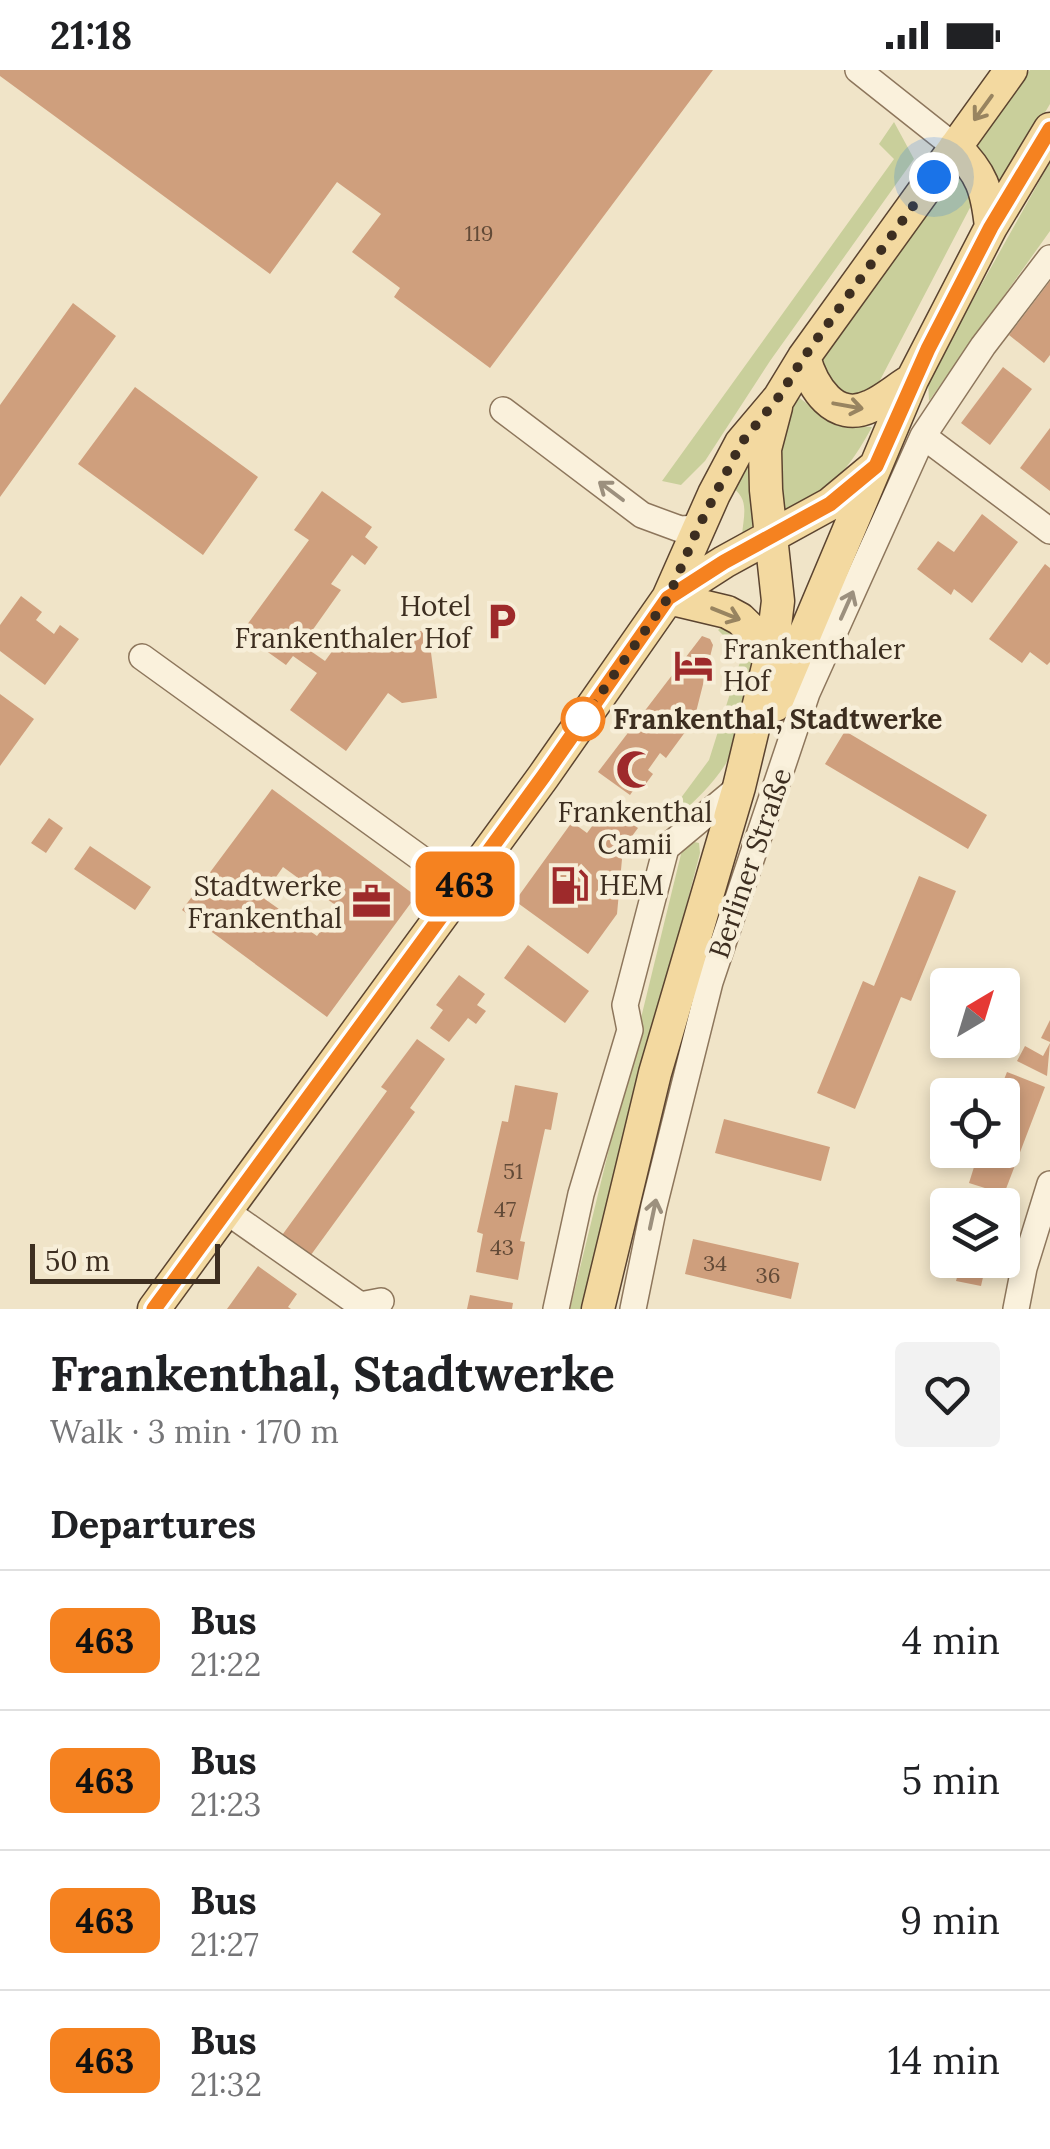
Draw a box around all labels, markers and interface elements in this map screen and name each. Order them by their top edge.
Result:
text: 21:18 [50,11,132,59]
one-way arrow [973,94,994,121]
your location [909,152,959,202]
house number: 119 [465,219,493,247]
one-way arrow [831,397,863,416]
one-way arrow [598,481,625,502]
place label: Hotel Frankenthaler Hof [235,588,474,656]
one-way arrow [839,590,857,621]
parking icon: Hotel Frankenthaler Hof [480,601,522,643]
one-way arrow [710,606,741,624]
place label: Frankenthaler Hof [723,631,905,699]
hotel icon: Frankenthaler Hof [672,644,714,686]
marker: Frankenthal, Stadtwerke [562,698,604,740]
place label: Frankenthal, Stadtwerke [613,701,942,737]
mosque icon: Frankenthal Camii [614,748,656,790]
street label: Berliner Straße [701,763,799,963]
place label: Frankenthal Camii [558,794,712,862]
line badge: 463 [408,852,522,916]
text: 463 [436,862,494,907]
fuel station icon: HEM [548,864,590,906]
place label: HEM [599,867,664,903]
place label: Stadtwerke Frankenthal [187,868,342,936]
office icon: Stadtwerke Frankenthal [351,881,393,923]
north arrow [930,968,1020,1058]
map controls [930,968,1020,1278]
button: locate [930,1078,1020,1168]
house number: 51 [503,1157,523,1185]
button: layers [930,1188,1020,1278]
house number: 47 [494,1195,516,1223]
one-way arrow [644,1198,663,1230]
house number: 43 [490,1233,514,1261]
scale bar [30,1239,220,1284]
text: 50 m [45,1243,110,1279]
house number: 34 [703,1249,727,1277]
house number: 36 [756,1261,780,1289]
button: heart [895,1342,1000,1447]
text: Frankenthal, Stadtwerke [50,1343,615,1404]
text: Walk · 3 min · 170 m [50,1411,339,1452]
text: Departures [50,1500,256,1548]
text: Bus [190,1596,257,1644]
text: 4 min [902,1616,1000,1664]
text: 463 [76,1618,134,1663]
text: 21:22 [190,1644,261,1685]
text: Bus [190,1736,257,1784]
text: 5 min [902,1756,1000,1804]
text: 463 [76,1758,134,1803]
text: 21:23 [190,1784,261,1825]
text: Bus [190,1876,257,1924]
text: 9 min [900,1896,1000,1944]
text: 463 [76,1898,134,1943]
text: 21:27 [190,1924,259,1965]
text: Bus [190,2016,257,2064]
text: 14 min [888,2036,1000,2084]
text: 463 [76,2038,134,2083]
text: 21:32 [190,2064,262,2105]

